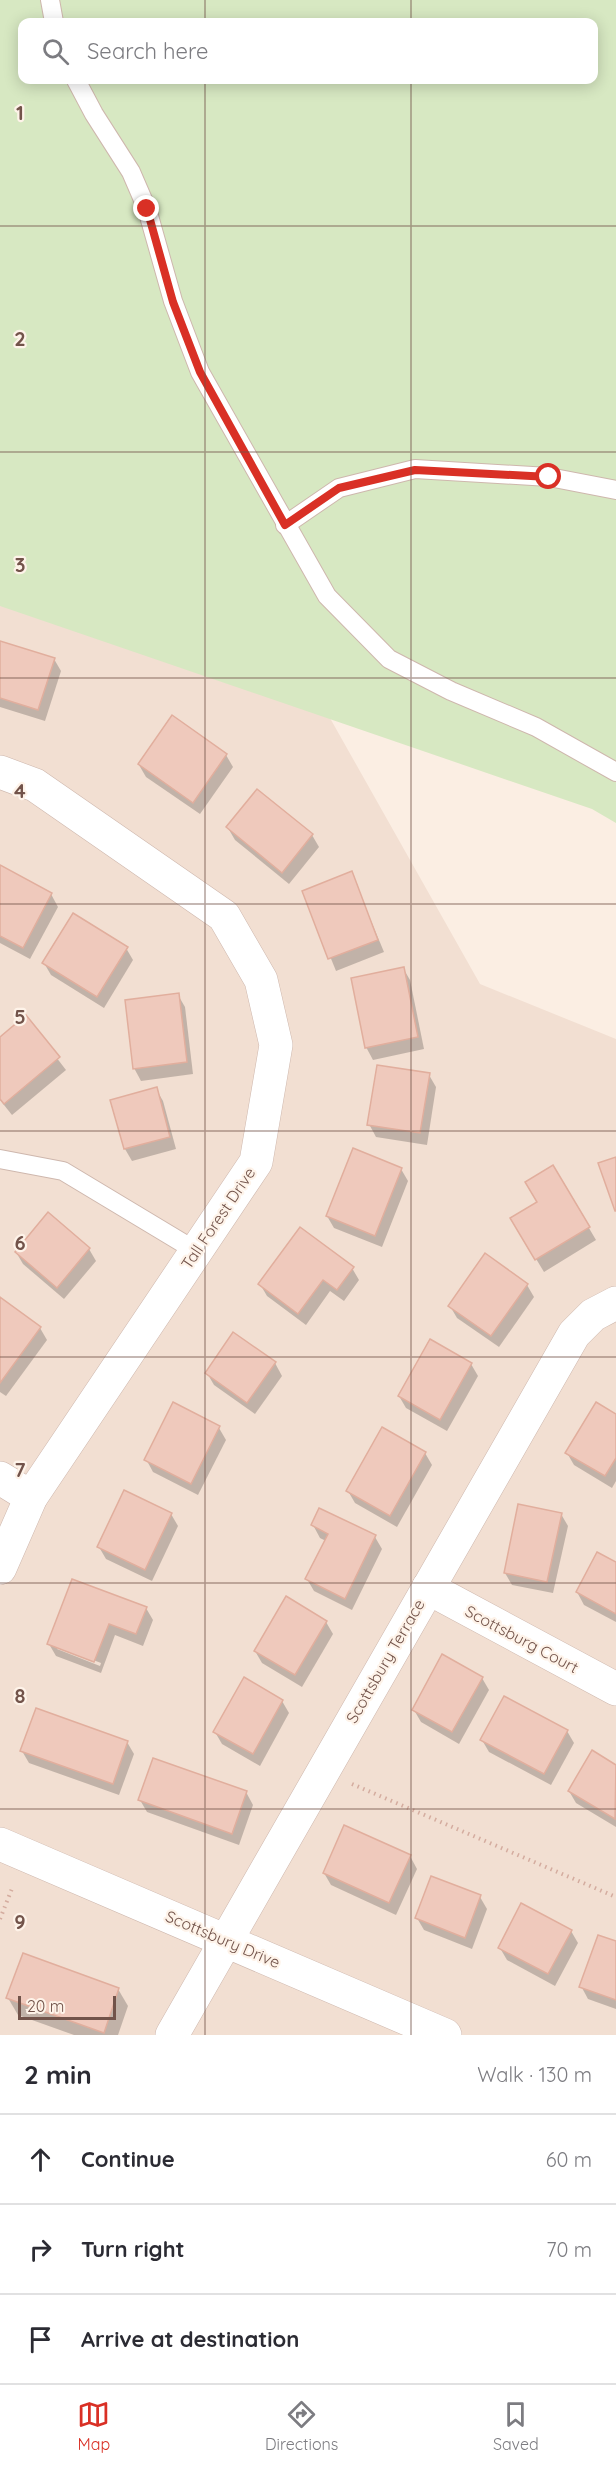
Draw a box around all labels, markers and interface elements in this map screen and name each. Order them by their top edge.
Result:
search box [18,18,598,84]
icon: search [39,35,72,68]
text: Search here [87,37,208,65]
text: 1 [16,100,24,125]
route end [133,195,159,221]
text: 2 [14,326,26,351]
route start [535,463,561,489]
text: 3 [15,552,25,577]
text: 4 [14,778,26,803]
text: 5 [14,1004,26,1029]
street label: Tall Forest Drive [177,1163,259,1273]
text: 6 [14,1230,26,1255]
text: 7 [15,1457,26,1482]
street label: Scottsbury Terrace [341,1595,429,1727]
street label: Scottsburg Court [462,1601,582,1677]
text: 8 [15,1683,26,1708]
street label: Scottsbury Drive [163,1906,283,1972]
text: 9 [14,1909,26,1934]
scale bar [18,1993,116,2020]
text: 20 m [27,1996,64,2016]
text: 2 min [24,2058,92,2091]
text: Walk · 130 m [477,2062,592,2087]
icon: ahead [24,2143,57,2176]
text: Continue [81,2145,175,2173]
text: 60 m [546,2147,592,2172]
icon: right [24,2233,57,2266]
text: Turn right [81,2235,185,2263]
text: 70 m [546,2237,592,2262]
icon: arrive [24,2323,57,2356]
text: Arrive at destination [81,2325,299,2353]
tab: Map [77,2398,110,2454]
tab: Directions [265,2398,338,2454]
tab: Saved [493,2398,539,2454]

